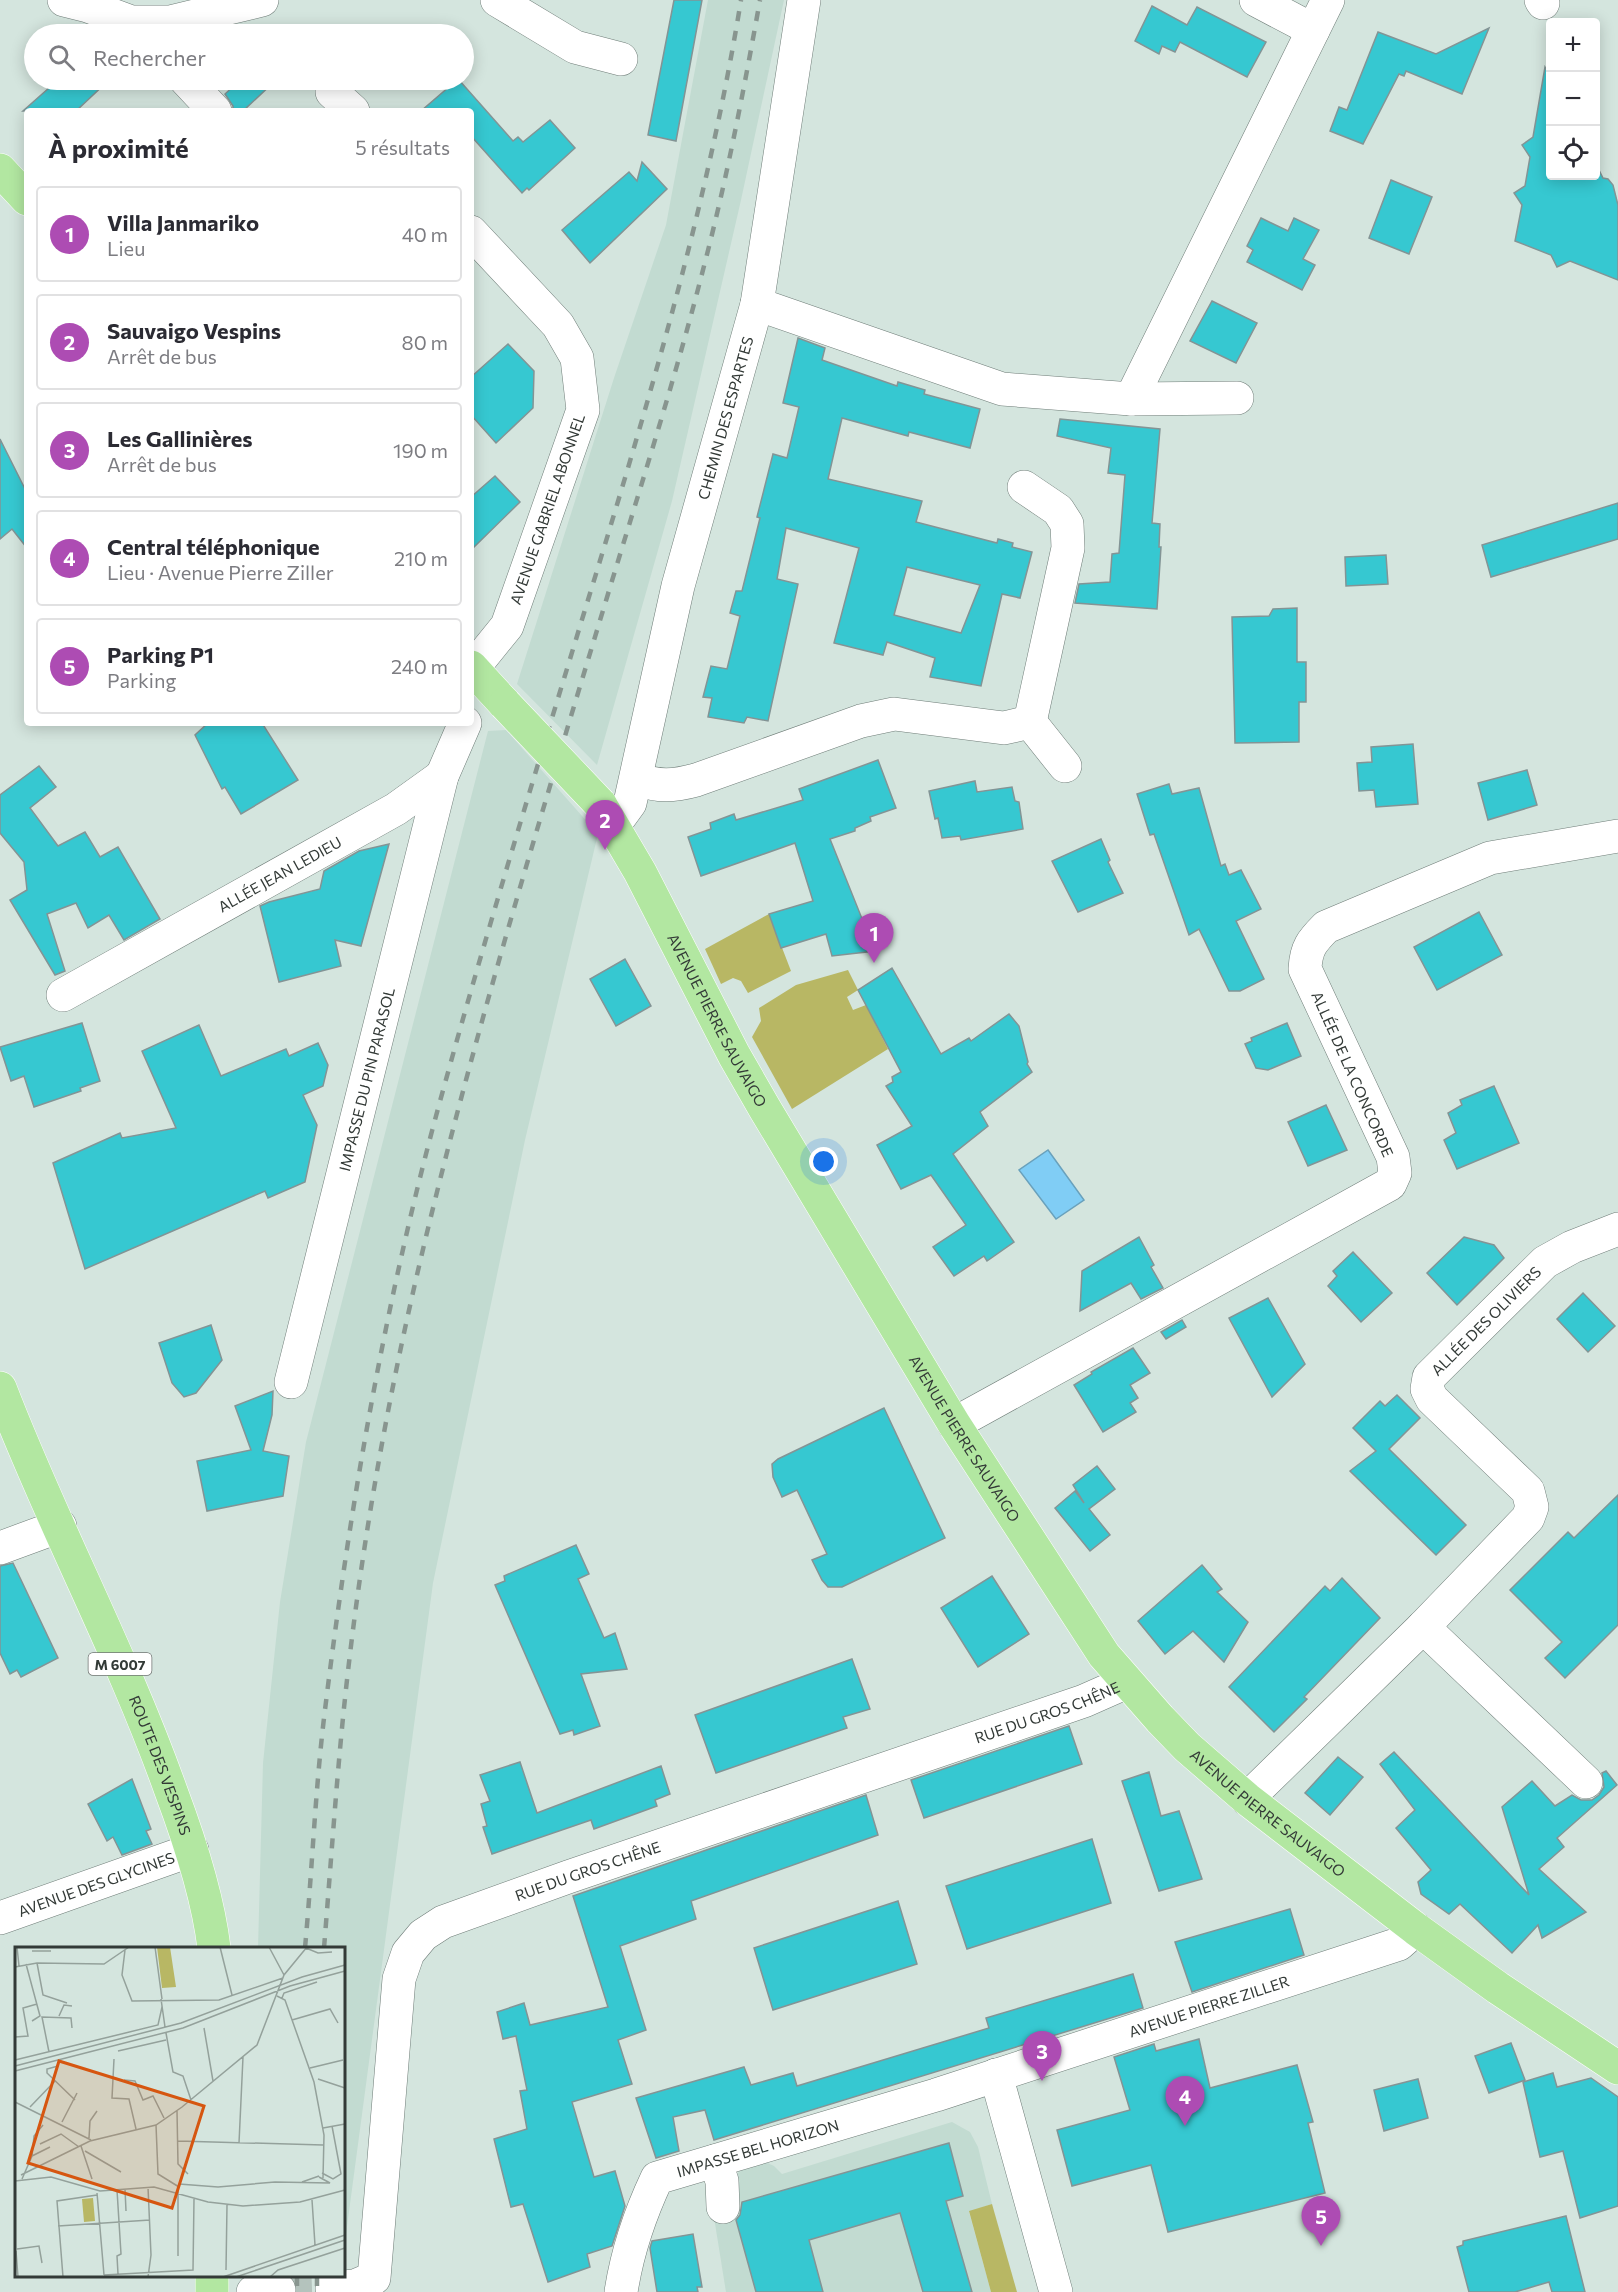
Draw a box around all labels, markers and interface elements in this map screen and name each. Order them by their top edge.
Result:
map controls [1546,18,1600,180]
button: + [1546,18,1600,72]
search box [24,24,474,90]
icon: search [45,41,78,74]
text: Rechercher [93,44,206,71]
button: − [1546,72,1600,126]
button: locate [1546,126,1600,180]
text: À proximité [48,132,189,163]
text: 5 résultats [355,135,450,159]
text: Villa Janmariko [107,209,259,236]
text: 1 [65,222,74,246]
text: 40 m [402,222,448,246]
text: Lieu [107,236,145,260]
text: Sauvaigo Vespins [107,317,281,344]
text: 2 [64,330,75,354]
text: 80 m [402,330,448,354]
street label: CHEMIN DES ESPARTES [694,334,757,502]
text: Arrêt de bus [107,344,217,368]
street label: AVENUE GABRIEL ABONNEL [506,411,588,607]
text: Les Gallinières [107,425,253,452]
text: 3 [64,438,75,462]
text: 190 m [393,438,448,462]
text: Arrêt de bus [107,452,217,476]
text: Central téléphonique [107,533,320,560]
text: 4 [63,546,76,570]
text: 210 m [394,546,448,570]
text: Lieu · Avenue Pierre Ziller [107,560,334,584]
text: Parking P1 [107,641,214,668]
text: 5 [64,654,75,678]
text: 240 m [391,654,448,678]
text: Parking [107,668,176,692]
pin: 2 [586,800,624,850]
street label: ALLÉE JEAN LEDIEU [215,832,344,916]
pin: 1 [854,914,894,963]
street label: AVENUE PIERRE SAUVAIGO [664,930,771,1110]
street label: IMPASSE DU PIN PARASOL [335,985,398,1173]
street label: ALLÉE DE LA CONCORDE [1308,988,1399,1160]
your location [809,1147,838,1176]
street label: ALLÉE DES OLIVIERS [1427,1262,1545,1379]
street label: AVENUE PIERRE SAUVAIGO [906,1352,1024,1525]
road number: M 6007 [88,1653,152,1675]
street label: RUE DU GROS CHÊNE [972,1677,1122,1747]
street label: ROUTE DES VESPINS [126,1693,195,1837]
street label: AVENUE PIERRE SAUVAIGO [1187,1745,1349,1880]
street label: RUE DU GROS CHÊNE [512,1837,663,1904]
street label: AVENUE DES GLYCINES [15,1848,177,1920]
inset map [15,1947,345,2277]
street label: AVENUE PIERRE ZILLER [1126,1972,1291,2041]
pin: 3 [1022,2032,1062,2081]
pin: 4 [1166,2076,1204,2126]
street label: IMPASSE BEL HORIZON [675,2115,841,2181]
pin: 5 [1302,2196,1340,2246]

